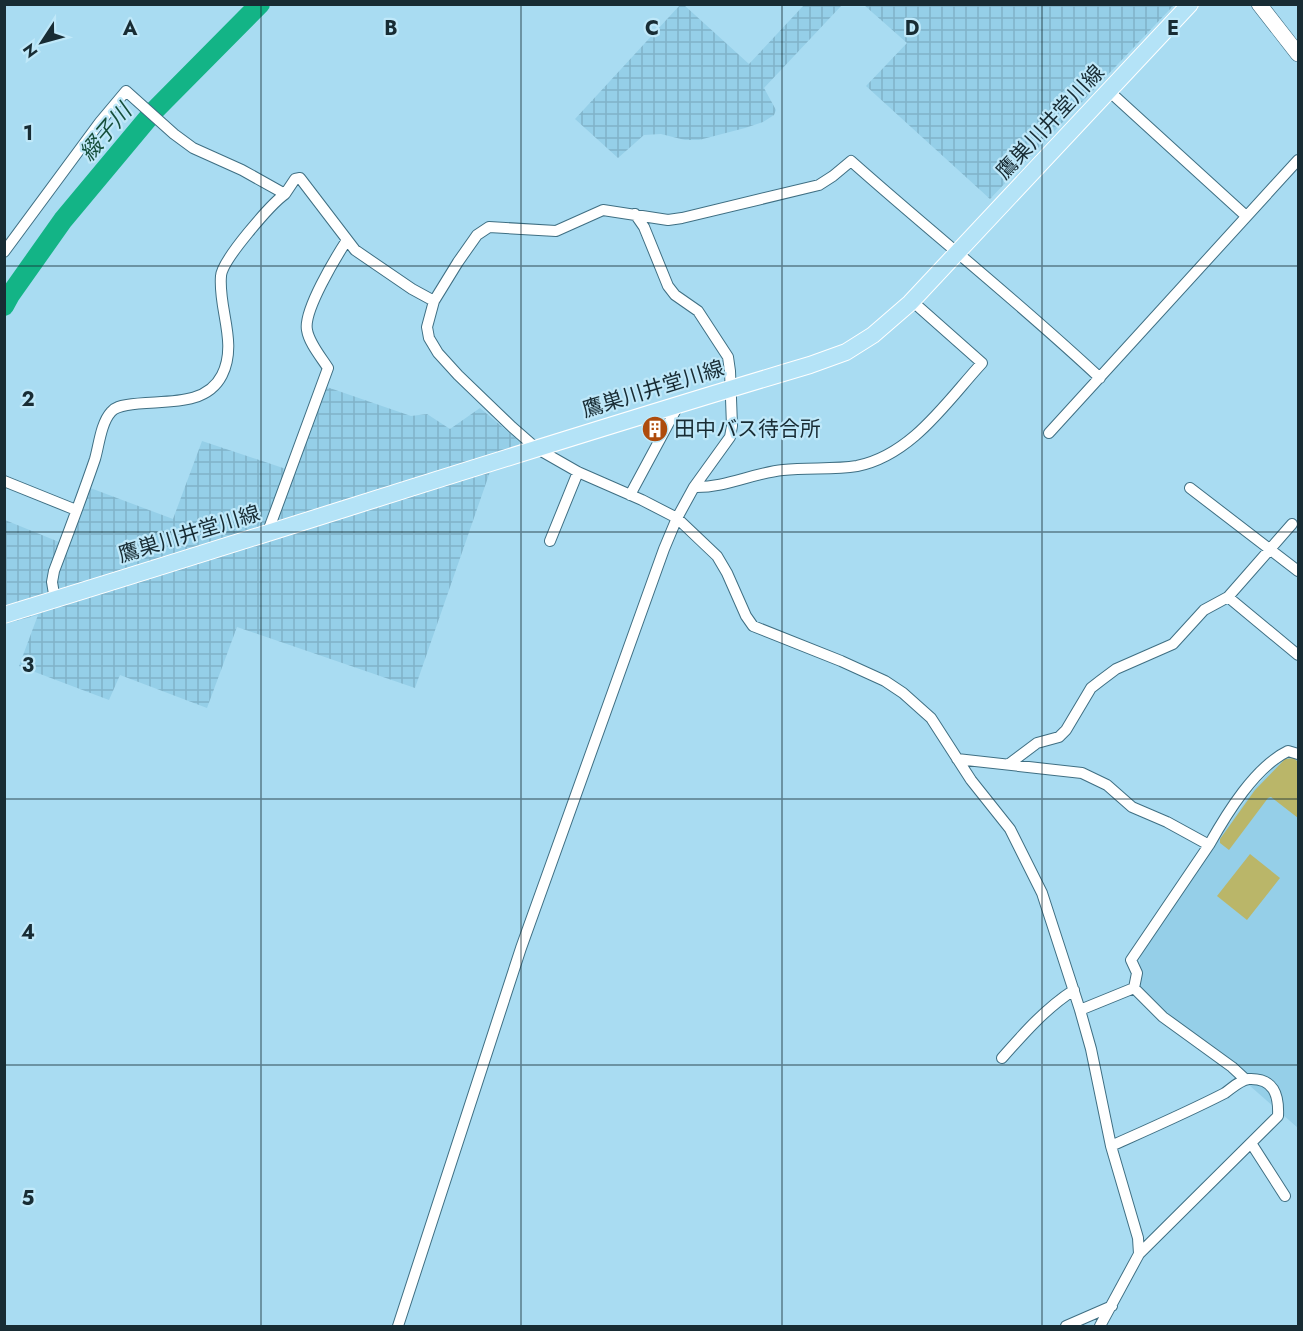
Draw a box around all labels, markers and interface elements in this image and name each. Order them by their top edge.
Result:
north arrow [12,12,72,72]
text: A [122,14,138,43]
text: B [384,14,398,43]
text: C [645,14,659,43]
text: D [905,14,919,43]
text: E [1167,14,1179,43]
text: N [17,39,43,62]
street label: 鷹巣川井堂川線 [989,58,1111,186]
water label: 綴子川 [72,95,140,168]
text: 1 [23,119,33,148]
street label: 鷹巣川井堂川線 [578,353,728,425]
text: 2 [21,385,35,414]
building icon: 田中バス待合所 [640,414,670,444]
place label: 田中バス待合所 [674,414,821,444]
street label: 鷹巣川井堂川線 [114,498,264,570]
text: 3 [22,651,34,680]
text: 4 [21,918,35,947]
text: 5 [22,1184,35,1213]

